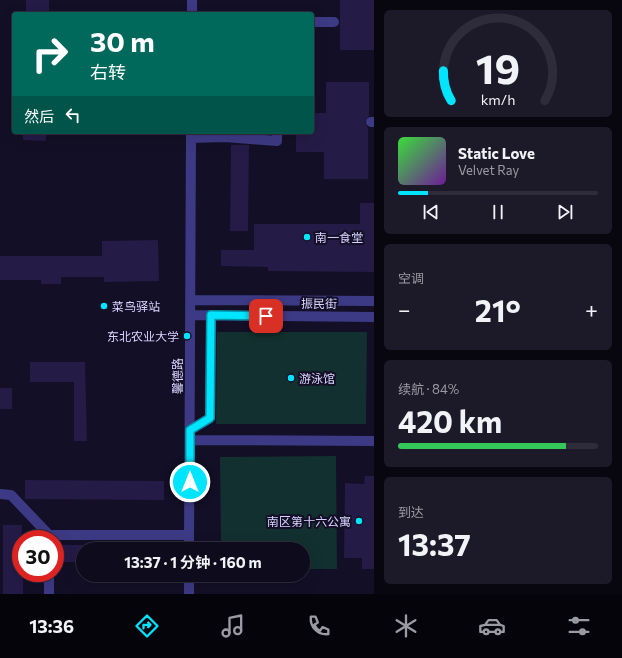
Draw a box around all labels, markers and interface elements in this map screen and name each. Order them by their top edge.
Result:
text: 30 m [90,24,155,58]
icon: right [24,28,76,80]
text: 19 [476,42,520,93]
text: 右转 [90,61,126,83]
text: km/h [481,90,515,108]
icon: left [62,104,84,126]
text: 然后 [24,107,54,125]
text: Static Love [458,144,535,162]
text: Velvet Ray [458,162,519,178]
icon: previous [420,201,442,223]
icon: pause [487,201,509,223]
icon: next [554,201,576,223]
place label: 南一食堂 [315,230,363,244]
marker: 南一食堂 [302,232,312,242]
text: 空调 [398,270,424,286]
text: 21° [475,291,521,328]
street label: 振民街 [301,296,337,310]
text: − [398,296,411,323]
text: + [585,296,598,323]
place label: 菜鸟驿站 [112,299,160,313]
pin [249,299,283,333]
marker: 菜鸟驿站 [99,301,109,311]
icon: arrive [255,305,277,327]
place label: 东北农业大学 [107,329,179,343]
marker: 东北农业大学 [182,331,192,341]
street label: 馨德路 [170,358,184,394]
place label: 游泳馆 [299,371,335,385]
marker: 游泳馆 [286,373,296,383]
text: 续航 · 84% [398,381,459,397]
text: 420 km [398,402,502,439]
position arrow [169,461,211,503]
text: 到达 [398,504,424,520]
place label: 南区第十六公寓 [267,514,351,528]
marker: 南区第十六公寓 [354,516,364,526]
text: 13:37 [398,525,471,562]
speed limit sign: 30 [12,530,64,582]
text: 13:37 · 1 分钟 · 160 m [124,553,262,571]
icon: directions [133,612,161,640]
icon: music [219,612,247,640]
icon: phone [305,612,333,640]
icon: climate [392,612,420,640]
icon: car [478,612,506,640]
icon: filters [565,612,593,640]
text: 13:36 [29,615,74,637]

